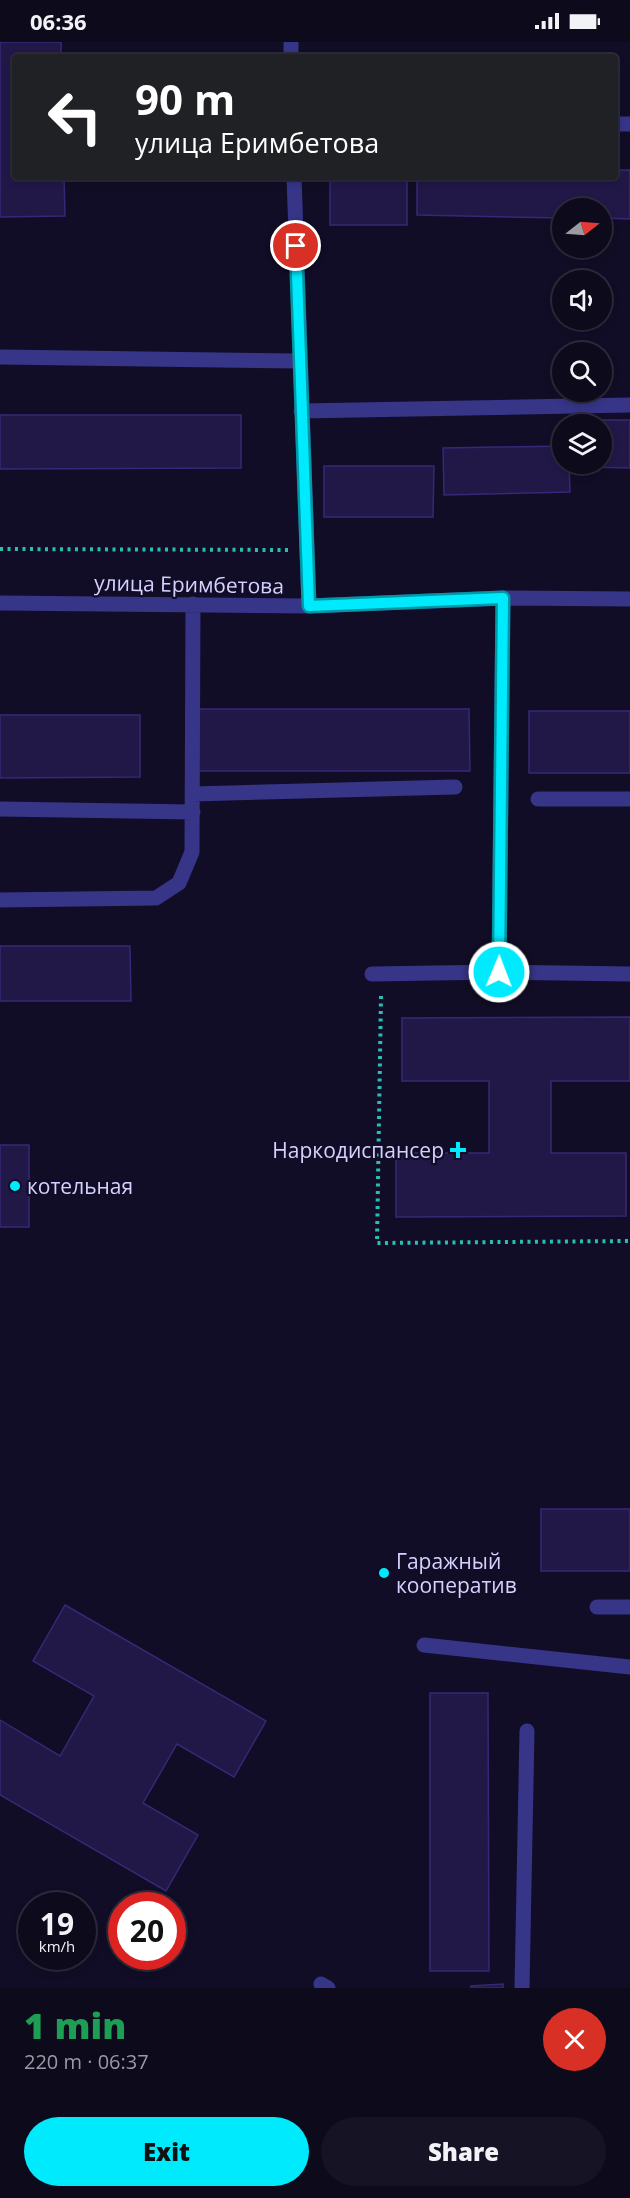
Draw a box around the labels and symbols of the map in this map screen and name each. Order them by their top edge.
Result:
north arrow [552,198,612,258]
pin [270,220,321,271]
street label: улица Еримбетова [94,568,284,600]
position arrow [467,940,531,1004]
place label: Наркодиспансер [272,1136,444,1164]
marker: Наркодиспансер [449,1141,467,1159]
place label: котельная [27,1172,133,1200]
marker: котельная [8,1179,22,1193]
place label: Гаражный кооператив [396,1547,517,1599]
marker: Гаражный кооператив [377,1566,391,1580]
speed limit sign: 20 [108,1892,186,1970]

